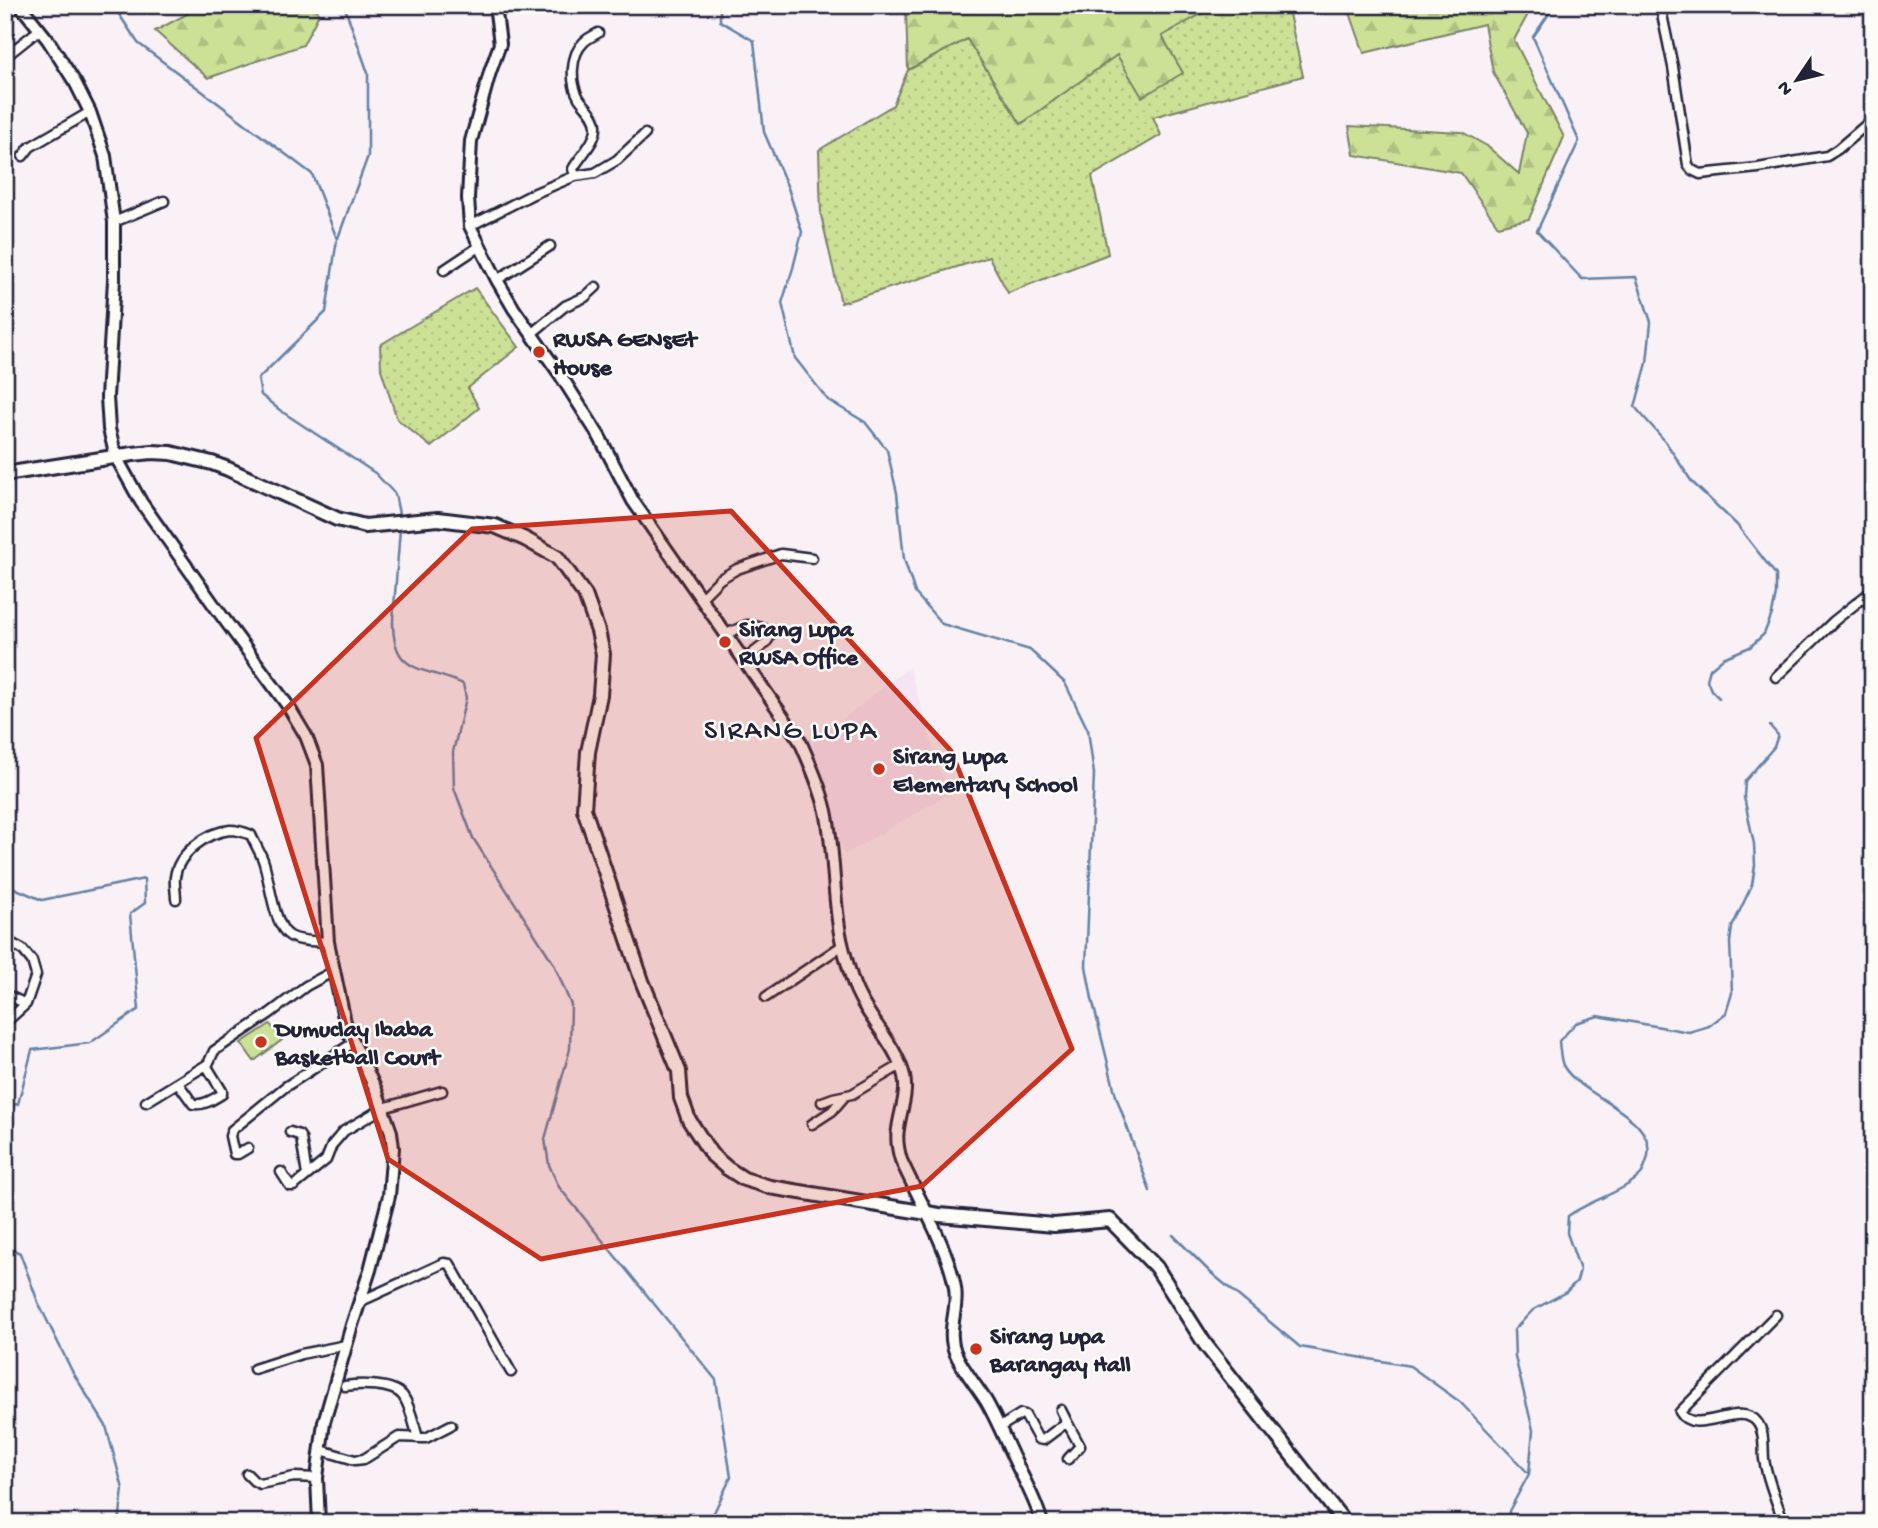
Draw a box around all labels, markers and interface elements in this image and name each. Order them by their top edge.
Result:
north arrow [1762,46,1832,116]
text: N [1773,76,1799,99]
place label: RWSA GENsEt House [552,327,699,384]
marker: RWSA GENsEt House [531,344,547,360]
place label: Sirang Lupa RWSA Office [738,617,859,674]
marker: Sirang Lupa RWSA Office [717,634,733,650]
district label: SIRANG LUPA [704,716,878,749]
place label: Sirang Lupa Elementary School [893,744,1078,801]
marker: Sirang Lupa Elementary School [871,761,887,777]
place label: Dumuclay Ibaba Basketball Court [273,1017,442,1074]
marker: Dumuclay Ibaba Basketball Court [253,1034,269,1050]
place label: Sirang Lupa Barangay Hall [989,1324,1131,1381]
marker: Sirang Lupa Barangay Hall [968,1341,984,1357]

